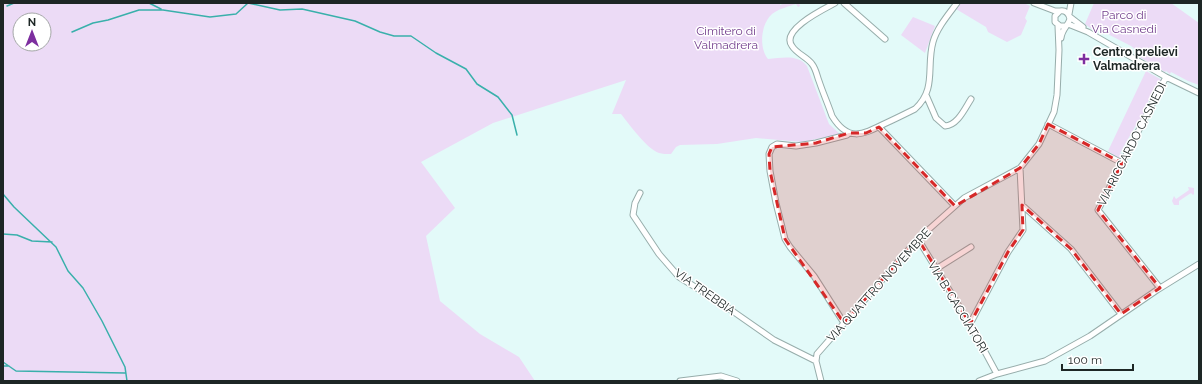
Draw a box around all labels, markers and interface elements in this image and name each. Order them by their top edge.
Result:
park label: Parco di Via Casnedi [1091,8,1157,36]
north arrow [12,12,52,52]
text: N [28,16,36,29]
park label: Cimitero di Valmadrera [694,24,758,52]
place label: Centro prelievi Valmadrera [1093,45,1178,73]
marker: Centro prelievi Valmadrera [1078,53,1090,65]
street label: VIA RICCARDO CASNEDI [1095,80,1169,208]
street label: VIA QUATTRO NOVEMBRE [824,225,934,345]
street label: VIA B. CACCIATORI [925,259,991,355]
street label: VIA TREBBIA [672,266,738,318]
scale bar [1062,346,1133,372]
text: 100 m [1068,353,1102,367]

